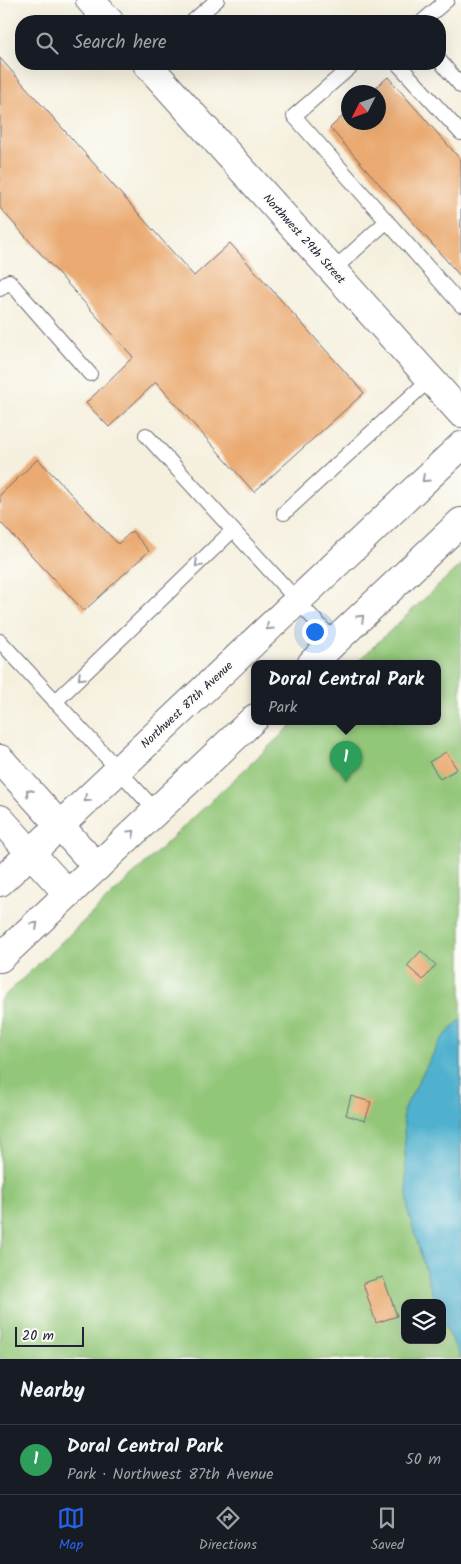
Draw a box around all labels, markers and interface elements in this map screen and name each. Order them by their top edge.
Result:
search box [15,15,446,70]
text: Search here [73,28,167,58]
icon: search [33,29,61,57]
north arrow [341,85,386,130]
street label: Northwest 29th Street [258,190,350,289]
one-way arrow [422,474,431,483]
one-way arrow [195,558,204,567]
one-way arrow [355,615,364,624]
your location [302,619,328,645]
one-way arrow [266,621,275,630]
street label: Northwest 87th Avenue [136,657,238,753]
popup [251,660,441,725]
text: Doral Central Park [268,665,424,695]
one-way arrow [78,671,87,680]
text: Park [268,695,297,720]
pin: 1 [330,741,362,782]
one-way arrow [26,788,35,797]
one-way arrow [84,793,93,802]
one-way arrow [127,830,136,839]
one-way arrow [30,922,39,931]
map controls [401,1299,446,1344]
button: layers [401,1299,446,1344]
scale bar [15,1324,84,1347]
text: 20 m [22,1325,54,1347]
text: Nearby [20,1375,85,1408]
text: Doral Central Park [67,1432,223,1462]
text: 1 [34,1447,38,1472]
text: 50 m [405,1447,441,1472]
text: Park · Northwest 87th Avenue [67,1462,273,1487]
tab: Map [57,1504,85,1556]
tab: Directions [199,1504,257,1556]
tab: Saved [371,1504,404,1556]

